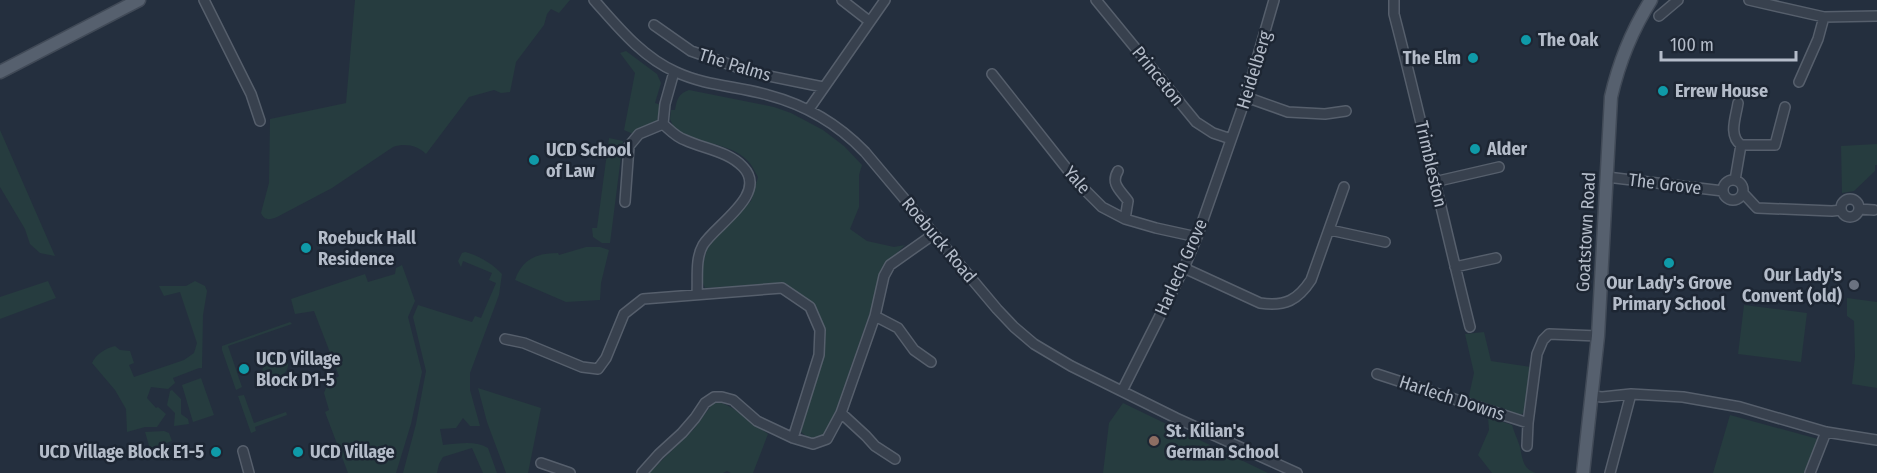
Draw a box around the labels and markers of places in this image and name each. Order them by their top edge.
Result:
place label: The Oak [1538,29,1599,51]
marker: The Oak [1519,33,1533,47]
place label: The Elm [1403,47,1461,69]
marker: The Elm [1466,51,1480,65]
place label: Errew House [1675,80,1768,102]
marker: Errew House [1656,84,1670,98]
place label: Alder [1486,138,1528,160]
place label: UCD School of Law [546,139,631,182]
marker: Alder [1468,142,1482,156]
marker: UCD School of Law [527,153,541,167]
place label: Roebuck Hall Residence [318,227,416,270]
marker: Roebuck Hall Residence [299,241,313,255]
marker: Our Lady's Grove Primary School [1662,256,1676,270]
place label: Our Lady's Convent (old) [1742,264,1843,307]
place label: Our Lady's Grove Primary School [1606,272,1732,315]
marker: Our Lady's Convent (old) [1847,278,1861,292]
place label: UCD Village Block D1-5 [256,348,341,391]
marker: UCD Village Block D1-5 [237,362,251,376]
place label: St. Kilian's German School [1166,420,1279,463]
marker: St. Kilian's German School [1147,434,1161,448]
place label: UCD Village Block E1-5 [39,441,204,463]
place label: UCD Village [310,441,395,463]
marker: UCD Village Block E1-5 [209,445,223,459]
marker: UCD Village [291,445,305,459]

